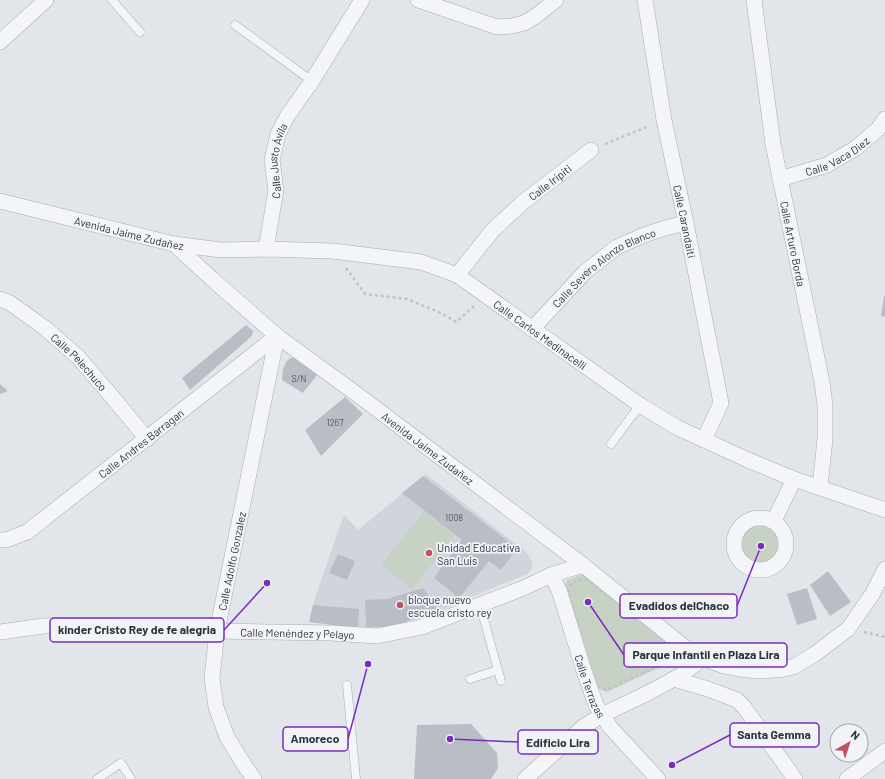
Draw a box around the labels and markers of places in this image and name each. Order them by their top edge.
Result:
place label: Unidad Educativa San Luis [437,541,520,567]
marker: Unidad Educativa San Luis [424,548,434,558]
place label: bloque nuevo escuela cristo rey [408,593,491,619]
callout: Evadidos delChaco [620,594,737,618]
marker: bloque nuevo escuela cristo rey [395,600,405,610]
callout: kinder Cristo Rey de fe alegria [50,618,224,642]
callout: Parque Infantil en Plaza Lira [624,643,787,667]
callout: Santa Gemma [730,723,819,747]
callout: Amoreco [283,727,348,751]
callout: Edificio Lira [518,730,598,754]

